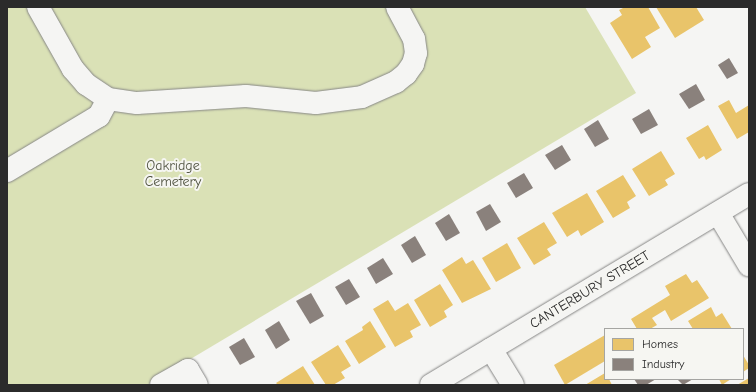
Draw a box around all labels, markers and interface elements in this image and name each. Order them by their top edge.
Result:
park label: Oakridge Cemetery [145,158,201,190]
street label: CANTERBURY STREET [527,247,653,333]
legend [604,328,744,380]
text: Homes [642,337,678,351]
text: Industry [642,357,684,371]

